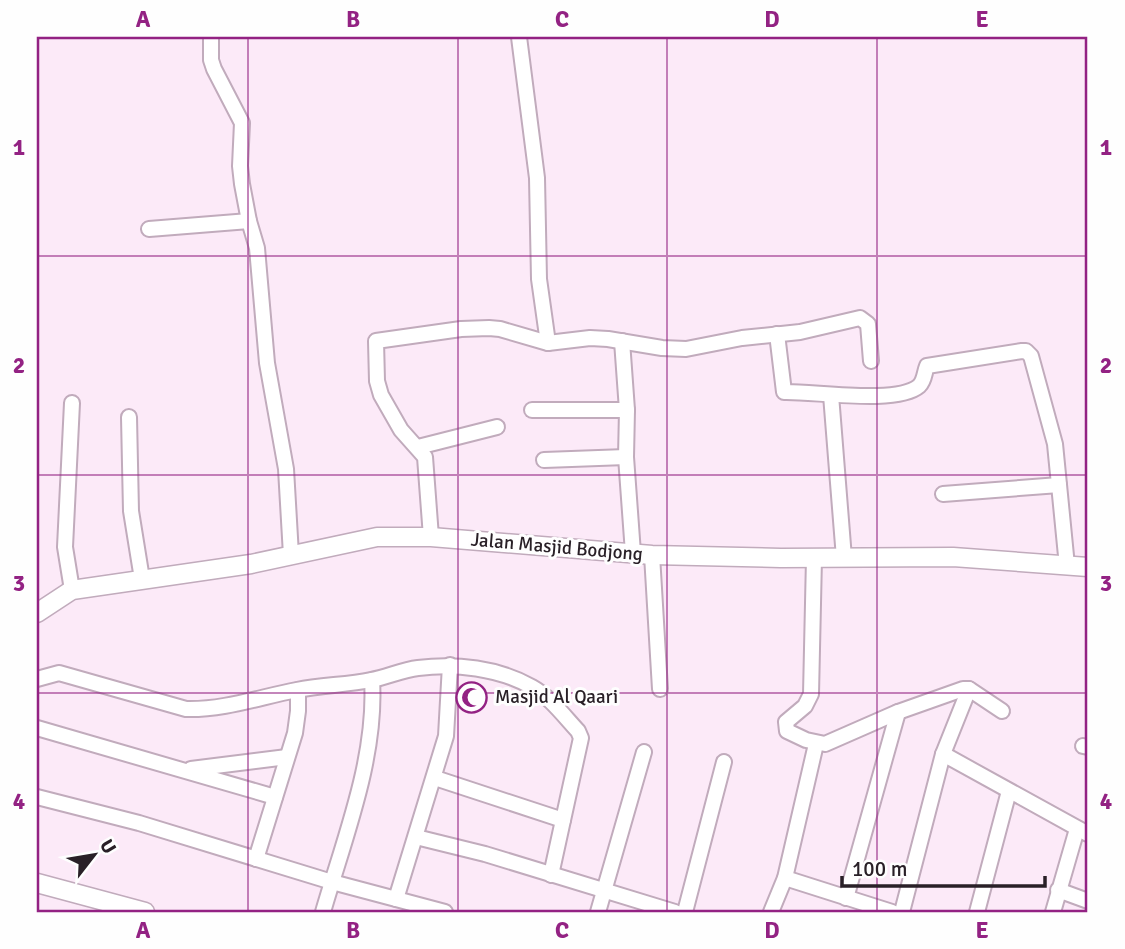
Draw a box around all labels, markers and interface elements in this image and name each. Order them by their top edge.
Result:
text: A [136,5,151,34]
text: B [346,5,360,34]
text: C [555,5,569,34]
text: D [764,5,780,34]
text: E [975,5,989,34]
text: 1 [13,133,25,162]
text: 1 [1100,133,1112,162]
text: 2 [13,351,25,380]
text: 2 [1100,351,1112,380]
street label: Jalan Masjid Bodjong [470,528,644,566]
text: 3 [13,569,25,598]
text: 3 [1100,569,1112,598]
mosque icon: Masjid Al Qaari [455,680,489,714]
place label: Masjid Al Qaari [495,685,618,709]
text: 4 [13,787,25,816]
text: 4 [1100,787,1112,816]
north arrow [60,820,130,890]
text: U [94,835,121,858]
scale bar [842,844,1044,888]
text: 100 m [852,856,907,882]
text: A [136,916,151,945]
text: B [346,916,360,945]
text: C [555,916,569,945]
text: D [764,916,780,945]
text: E [975,916,989,945]

